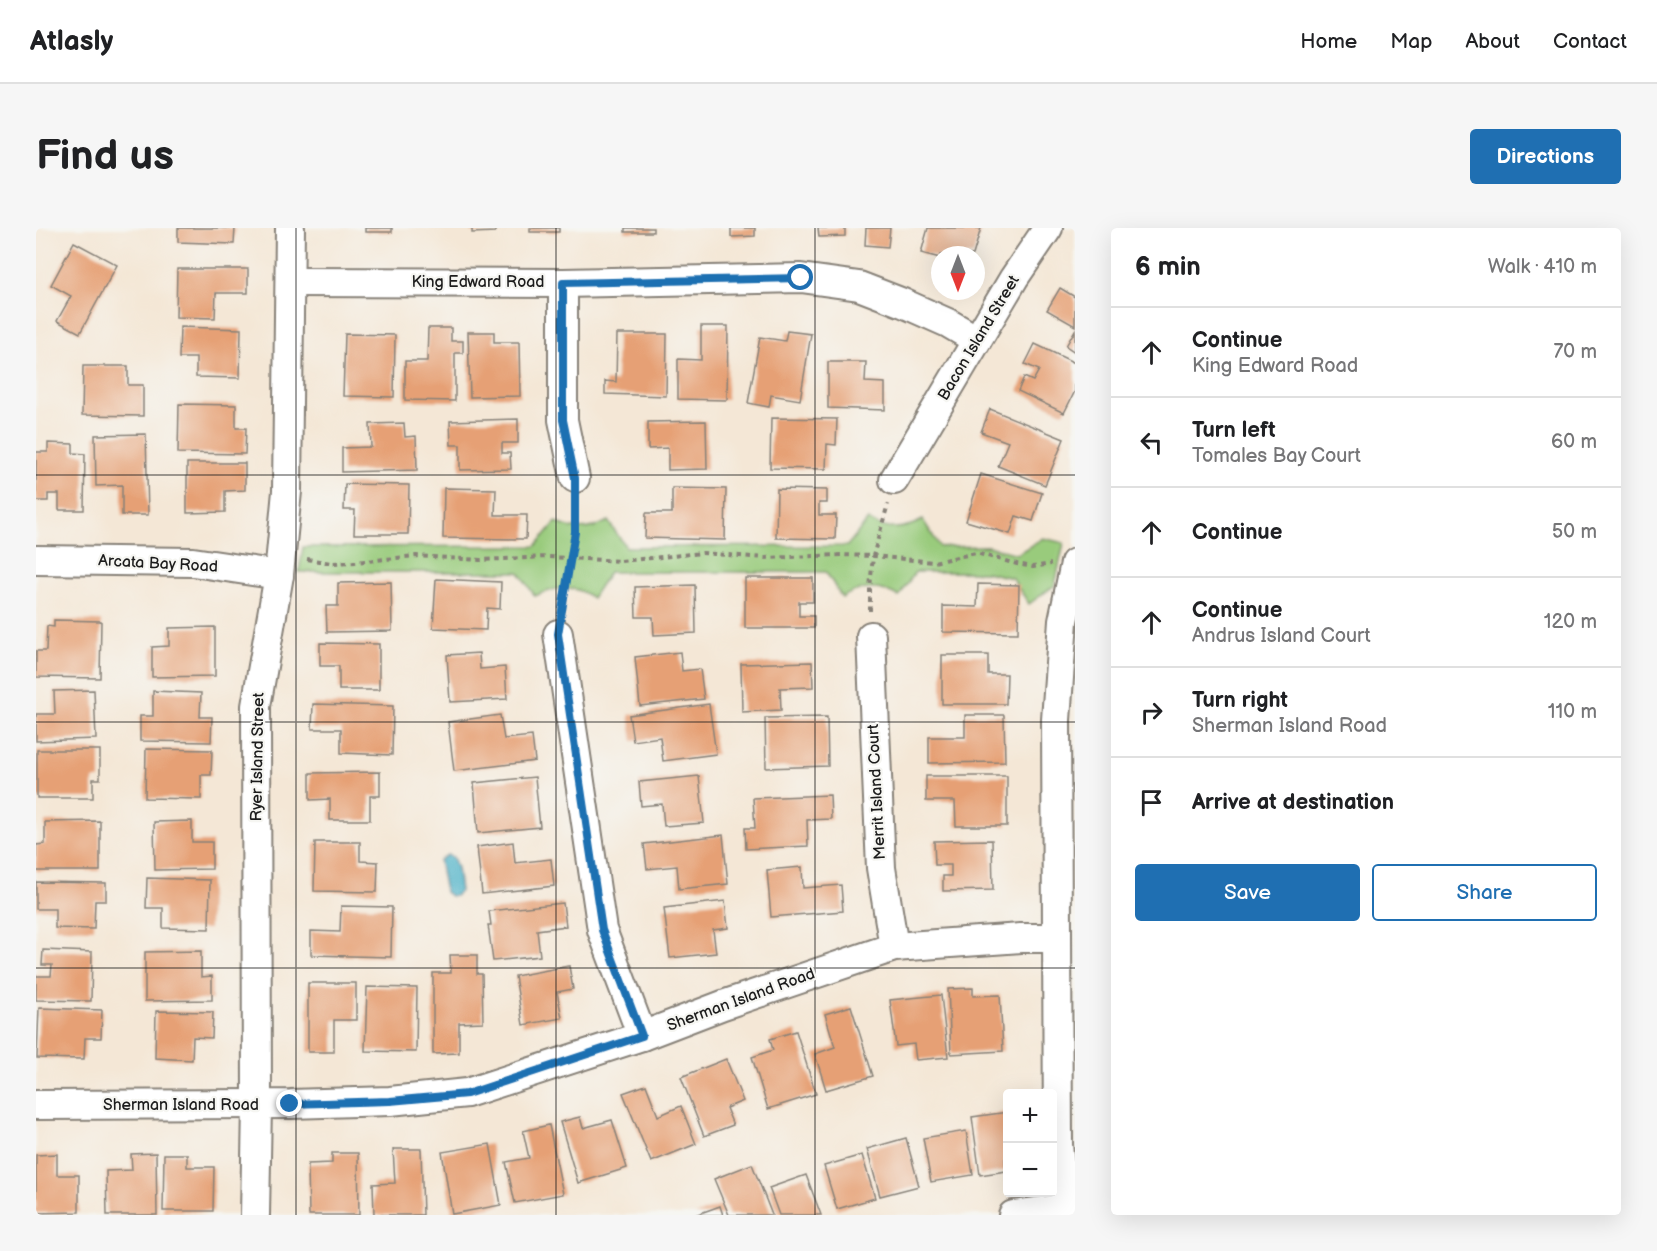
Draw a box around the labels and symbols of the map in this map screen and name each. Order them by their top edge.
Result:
north arrow [931,246,985,300]
route start [787,264,813,290]
street label: Bacon Island Street [934,272,1024,404]
street label: King Edward Road [411,273,545,292]
street label: Arcata Bay Road [98,551,218,577]
street label: Ryer Island Street [247,692,269,822]
street label: Merrit Island Court [864,724,890,860]
street label: Sherman Island Road [664,964,818,1036]
route end [276,1090,302,1116]
street label: Sherman Island Road [103,1096,259,1115]

